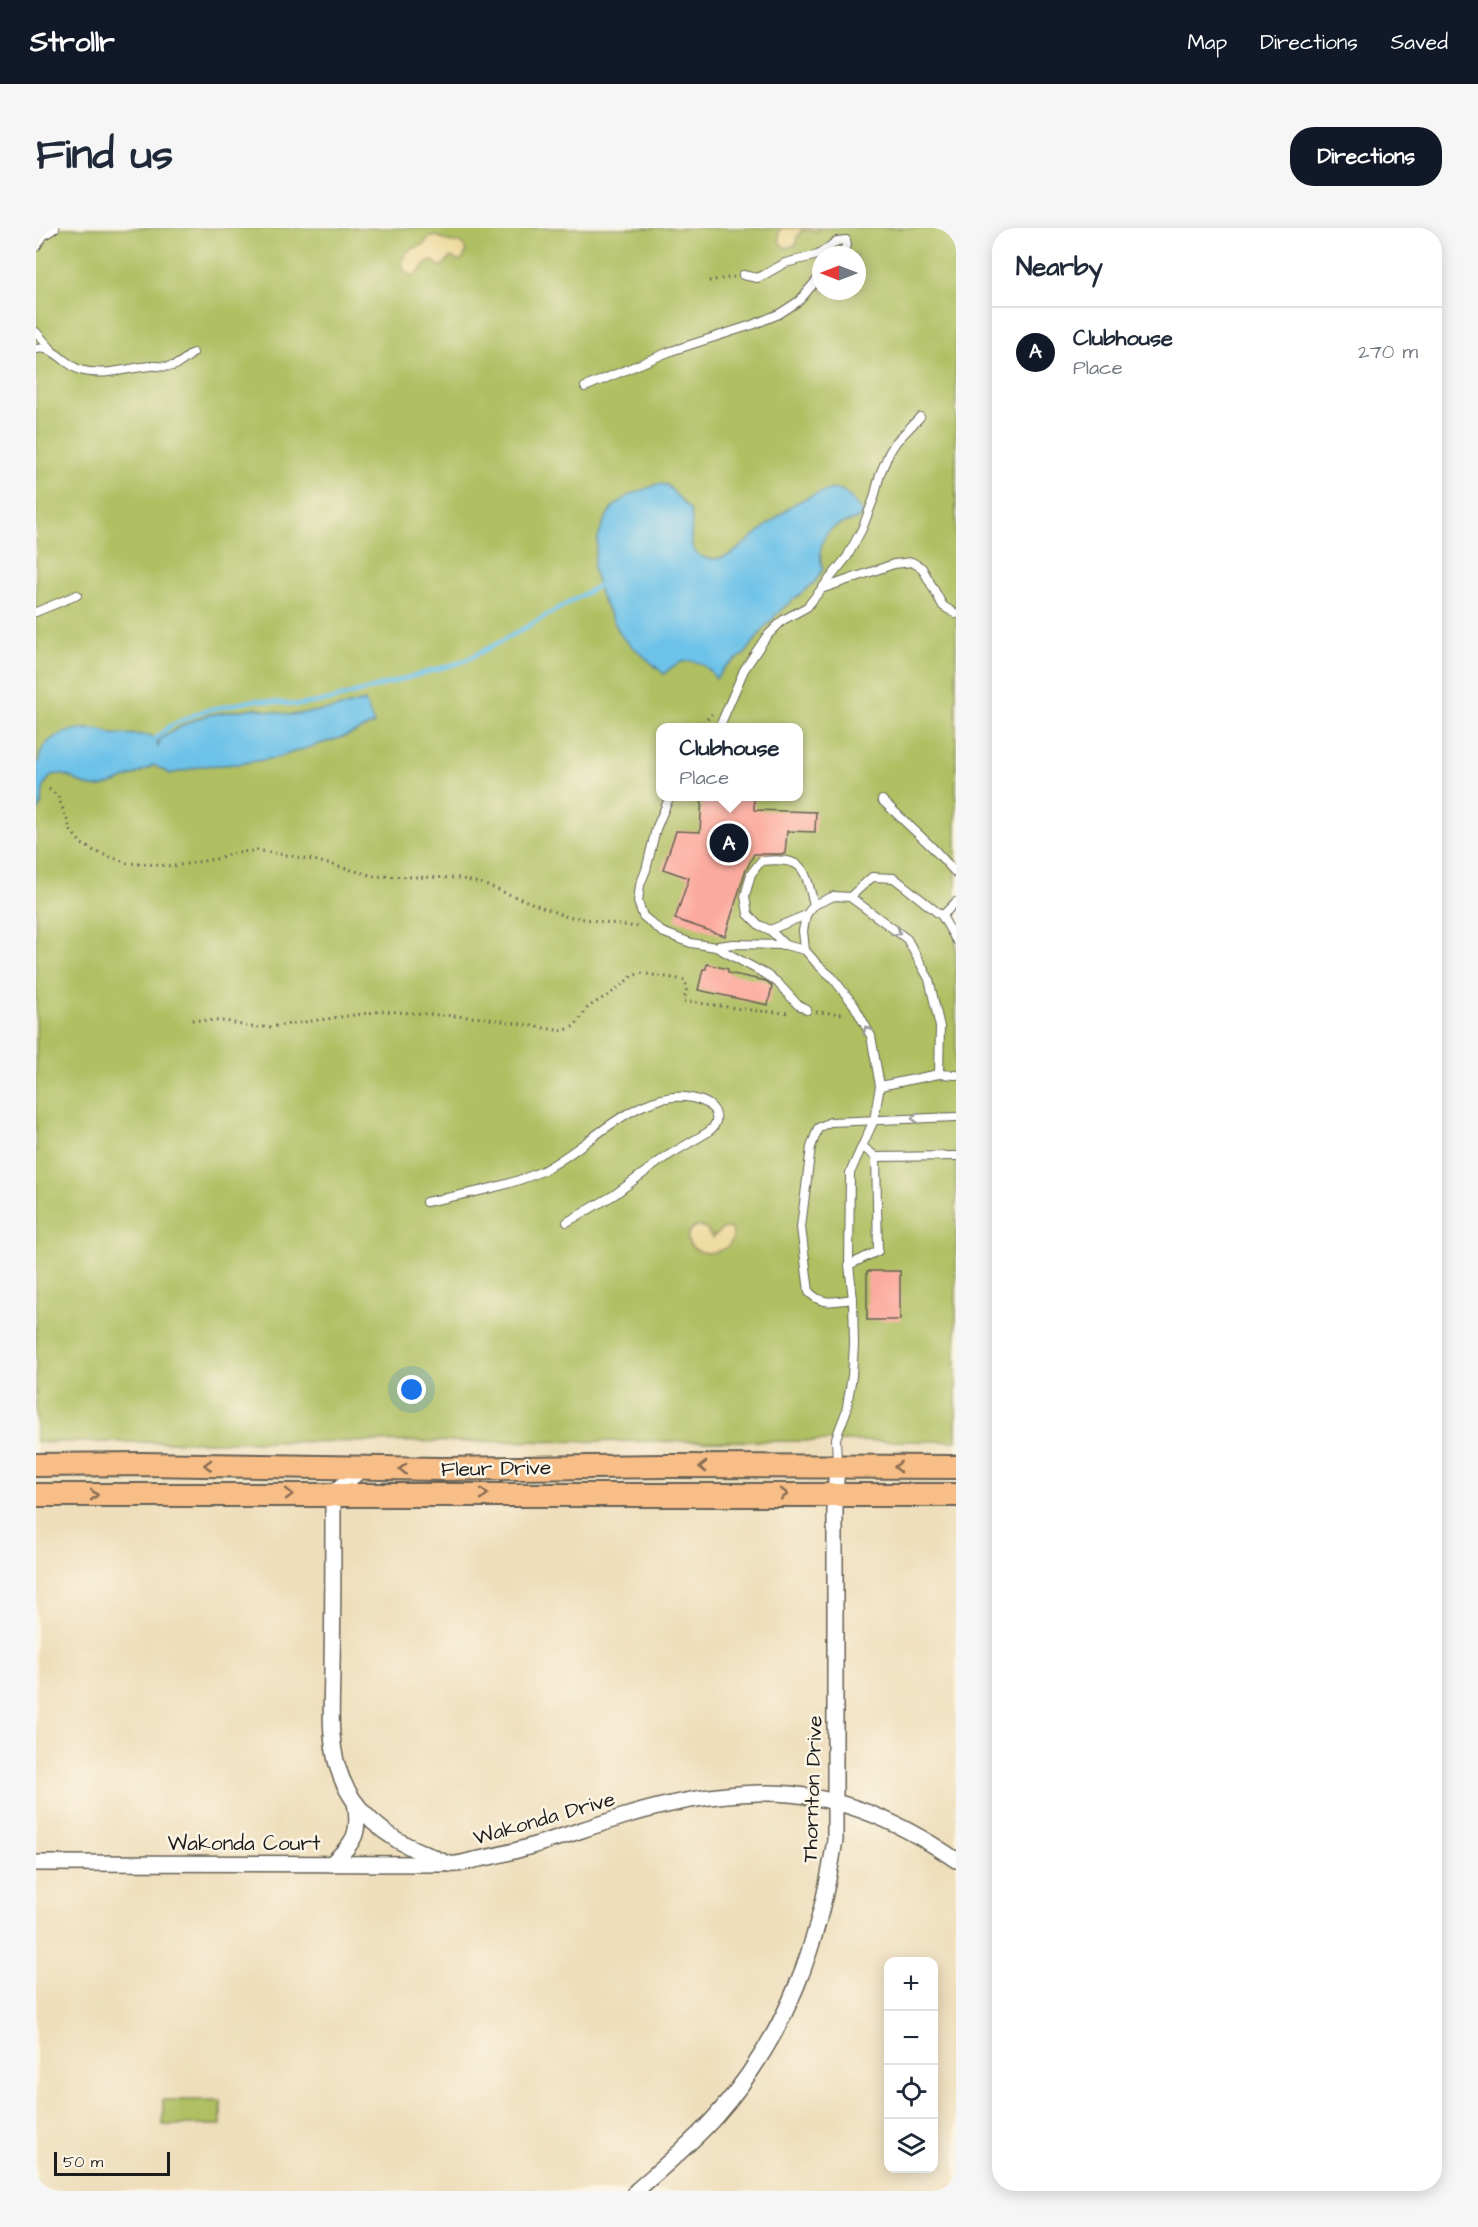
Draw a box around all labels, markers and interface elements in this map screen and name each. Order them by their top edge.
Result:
text: Strollr [30,23,115,62]
text: Map [1187,28,1227,57]
text: Directions [1260,28,1358,57]
text: Saved [1391,28,1448,57]
text: Find us [36,127,173,185]
button: Directions [1290,127,1442,186]
north arrow [812,246,866,300]
text: Nearby [1016,249,1103,285]
text: Clubhouse [1073,323,1173,354]
text: A [1029,338,1042,366]
text: 270 m [1358,338,1418,366]
text: Place [1073,354,1123,382]
popup [656,723,803,801]
text: Clubhouse [680,733,779,764]
text: Place [680,764,729,792]
pin: A [710,820,748,866]
one-way arrow [891,925,902,936]
one-way arrow [863,1026,874,1036]
one-way arrow [910,1112,919,1125]
your location [397,1375,426,1404]
street label: Fleur Drive [441,1453,552,1484]
one-way arrow [203,1459,212,1472]
one-way arrow [698,1461,707,1473]
one-way arrow [893,1461,902,1474]
one-way arrow [398,1462,407,1475]
one-way arrow [90,1488,99,1501]
one-way arrow [285,1488,294,1500]
one-way arrow [480,1488,489,1500]
one-way arrow [780,1488,789,1500]
street label: Thornton Drive [795,1715,830,1863]
street label: Wakonda Drive [470,1784,618,1853]
street label: Wakonda Court [168,1829,321,1858]
map controls [884,1957,938,2173]
button: + [884,1957,938,2011]
button: − [884,2011,938,2065]
button: locate [884,2065,938,2119]
button: layers [884,2119,938,2173]
scale bar [54,2149,170,2176]
text: 50 m [63,2151,103,2173]

